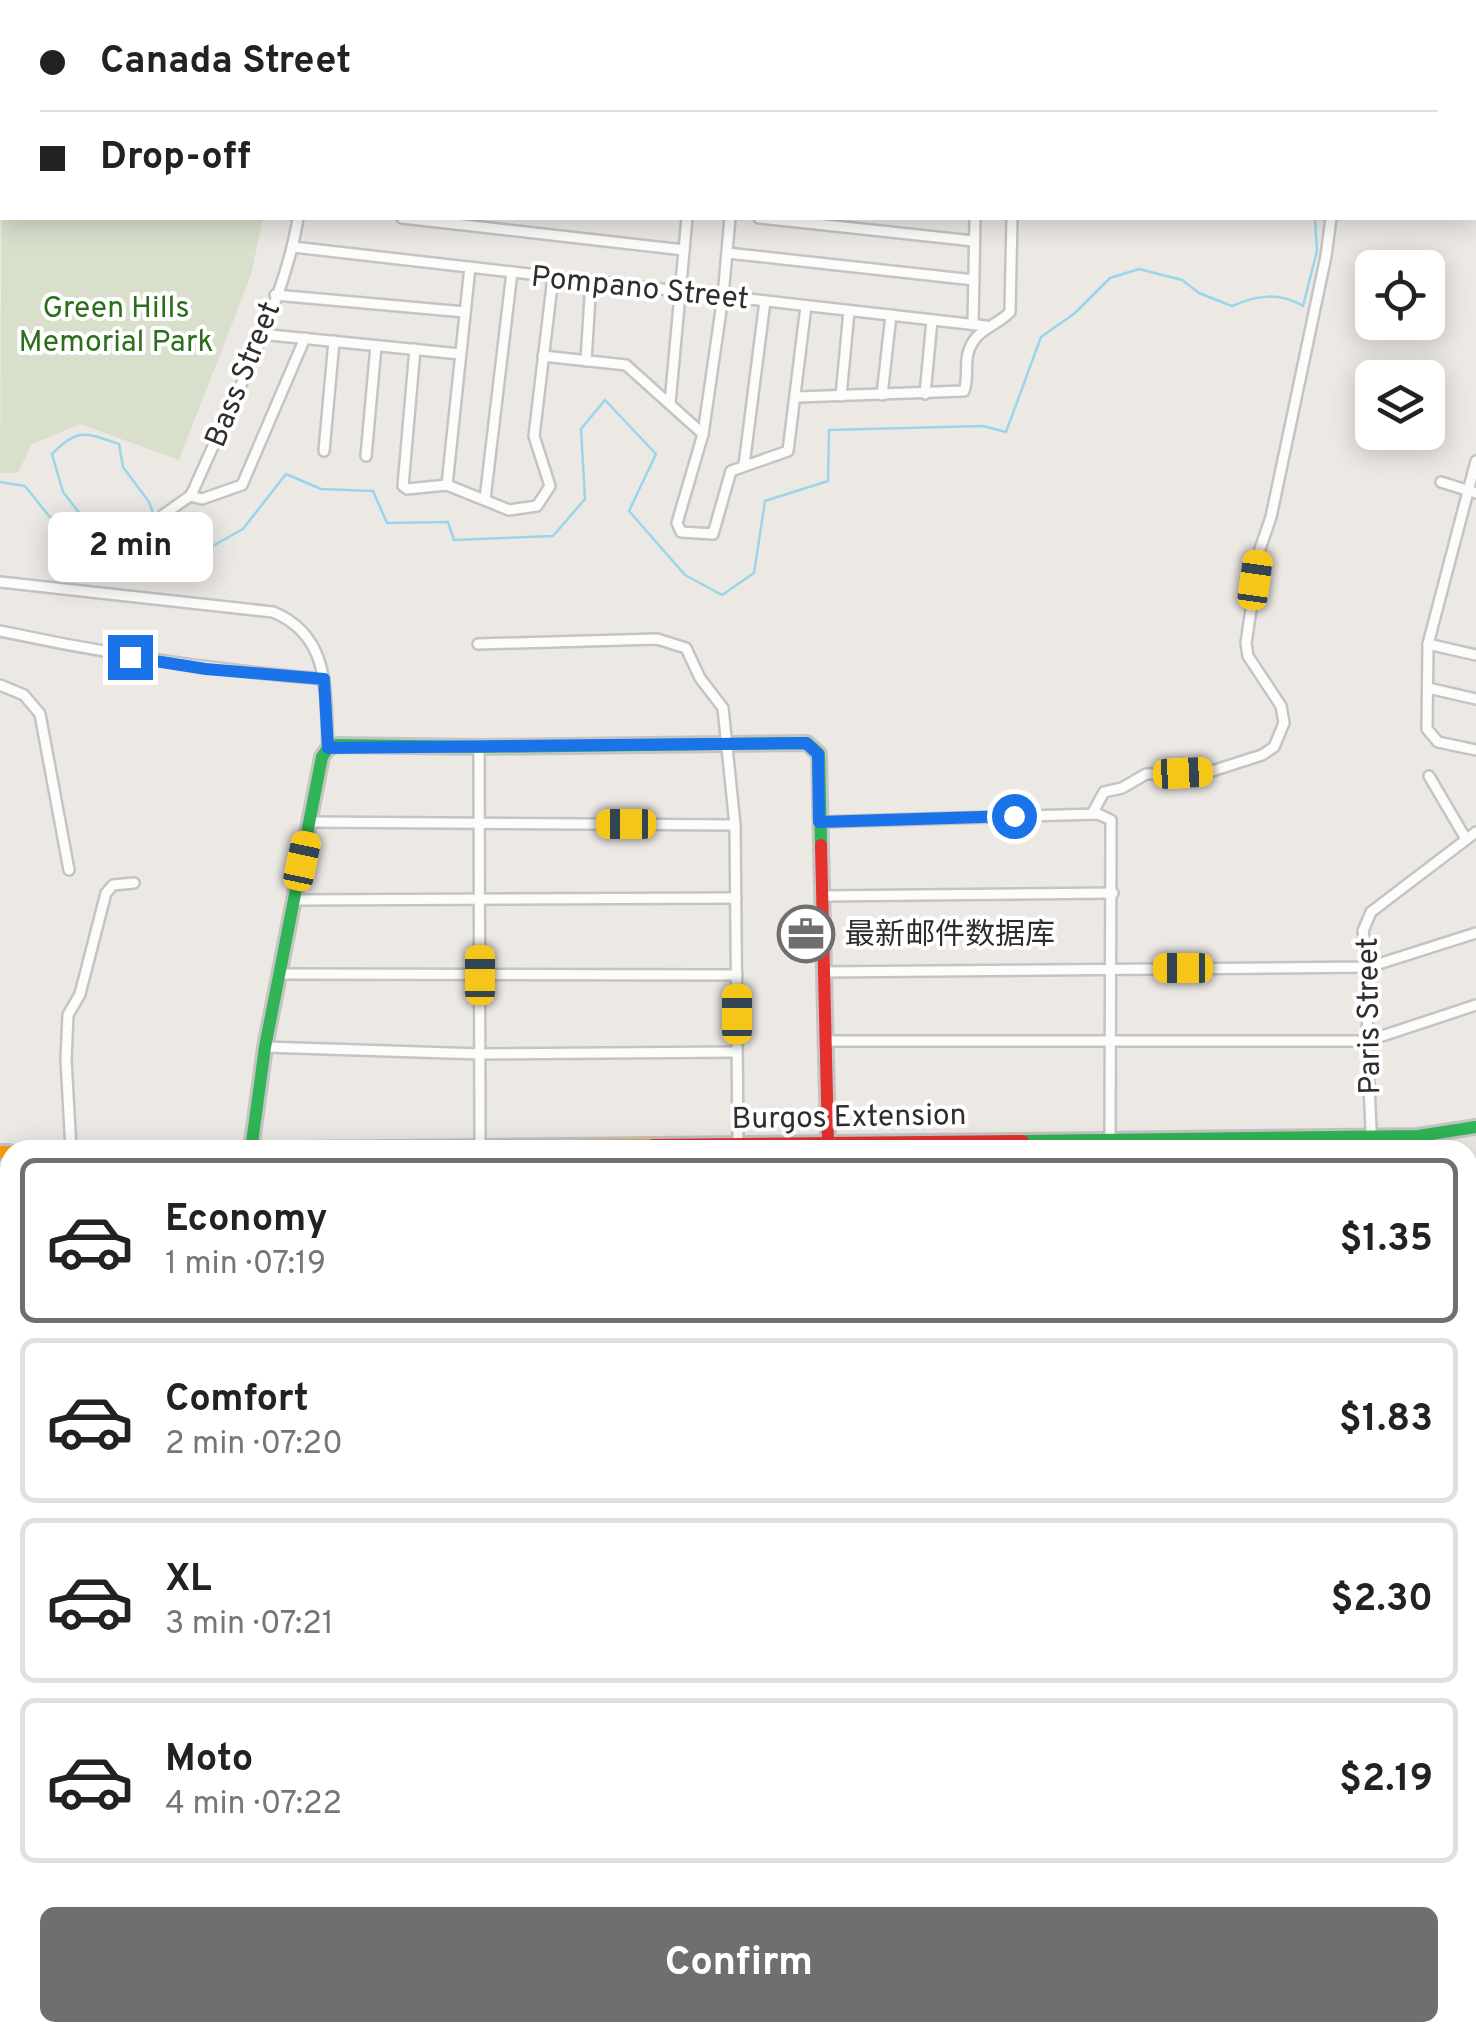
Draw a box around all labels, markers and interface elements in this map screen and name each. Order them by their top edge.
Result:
text: Canada Street [100,38,351,87]
text: Drop-off [100,134,251,183]
map controls [1355,250,1445,450]
button: locate [1355,250,1445,340]
street label: Pompano Street [529,260,750,319]
park label: Green Hills Memorial Park [19,291,213,362]
street label: Bass Street [198,297,290,453]
button: layers [1355,360,1445,450]
callout: 2 min [48,512,212,582]
text: 2 min [89,527,172,567]
car [1236,548,1274,612]
route end [108,635,153,680]
car [1152,756,1214,790]
route start [992,794,1037,839]
car [596,809,656,839]
car [281,829,323,893]
office icon: 最新邮件数据库 [776,904,836,964]
place label: 最新邮件数据库 [845,918,1055,955]
street label: Paris Street [1351,937,1390,1095]
car [465,945,495,1005]
car [1153,953,1213,983]
car [722,984,752,1044]
street label: Burgos Extension [731,1098,967,1139]
icon: car [45,1196,135,1286]
text: Economy [165,1196,327,1245]
text: $1.35 [1339,1216,1433,1265]
text: 1 min · 07:19 [165,1245,326,1285]
icon: car [45,1376,135,1466]
text: Comfort [165,1376,309,1425]
text: $1.83 [1339,1396,1433,1445]
text: 2 min · 07:20 [165,1425,343,1465]
icon: car [45,1556,135,1646]
text: XL [165,1556,212,1605]
text: $2.30 [1330,1576,1433,1625]
text: 3 min · 07:21 [165,1605,334,1645]
icon: car [45,1736,135,1826]
text: Moto [165,1736,253,1785]
text: $2.19 [1339,1756,1433,1805]
text: 4 min · 07:22 [165,1785,342,1825]
button: Confirm [40,1907,1438,2022]

